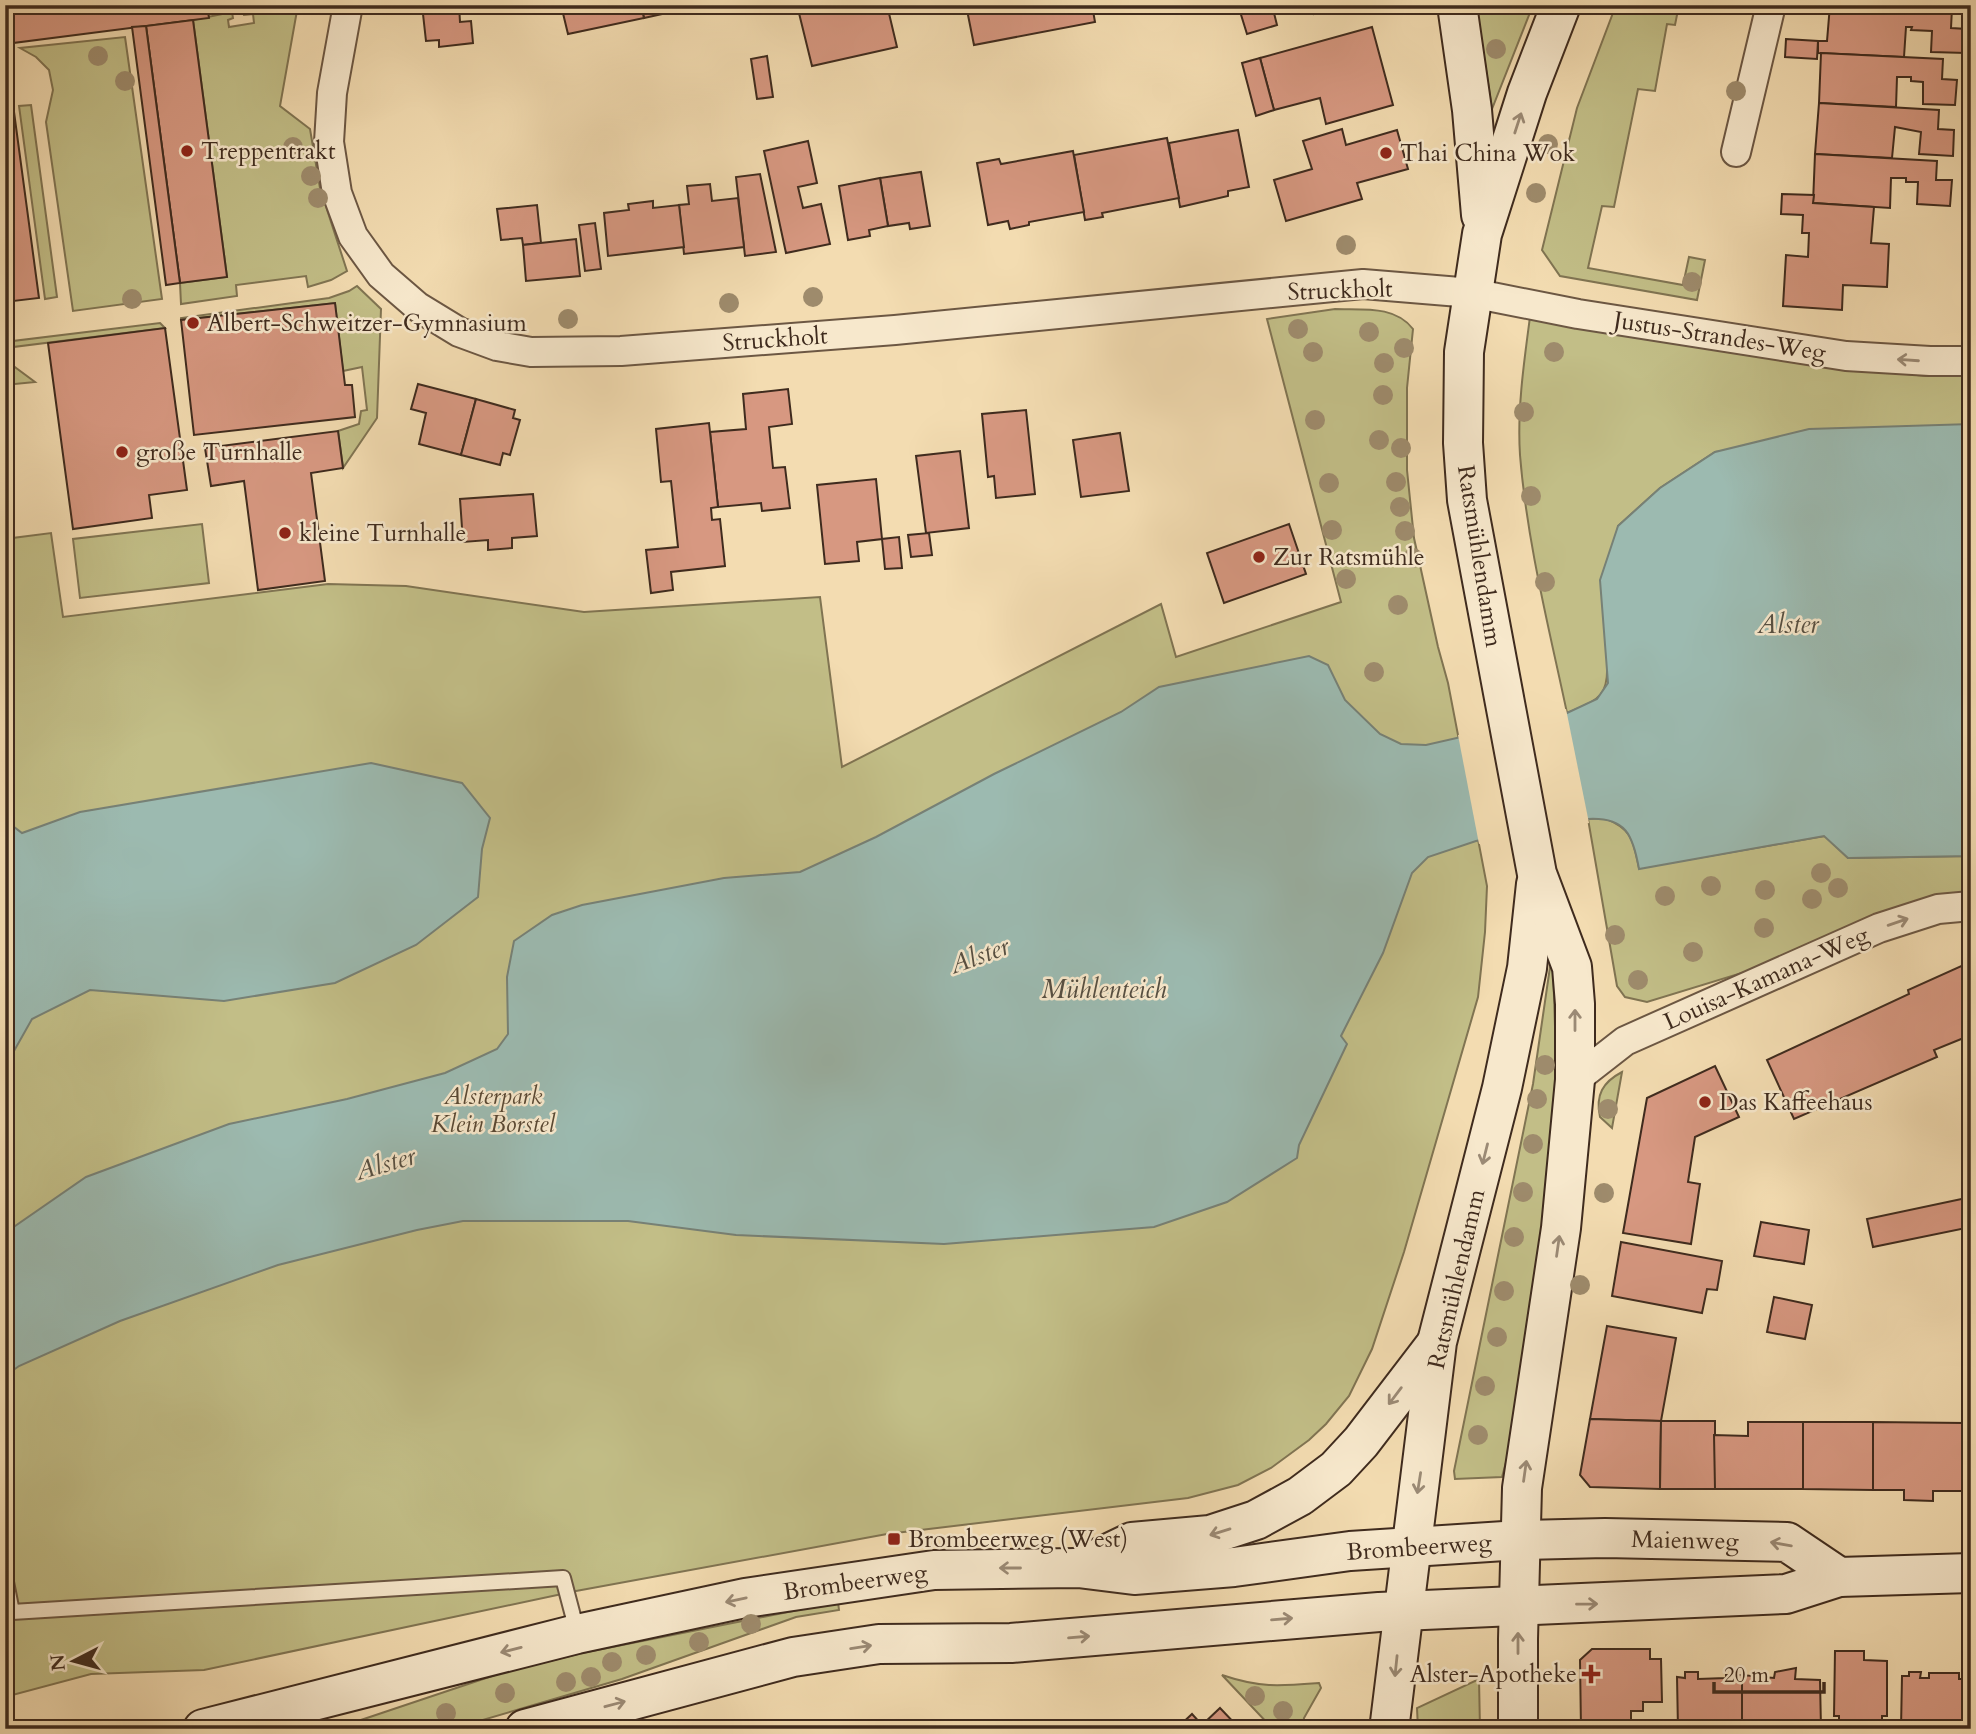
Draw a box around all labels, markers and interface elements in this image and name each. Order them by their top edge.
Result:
one-way arrow [1512,112,1525,134]
place label: Treppentrakt [201,135,336,168]
place label: Thai China Wok [1400,137,1576,170]
marker: Treppentrakt [179,143,195,159]
marker: Thai China Wok [1378,145,1394,161]
street label: Struckholt [1287,272,1394,309]
street label: Justus-Strandes-Weg [1608,303,1829,370]
place label: Albert-Schweitzer-Gymnasium [207,307,528,340]
marker: Albert-Schweitzer-Gymnasium [185,315,201,331]
street label: Struckholt [721,319,829,360]
one-way arrow [1897,353,1920,366]
place label: große Turnhalle [136,436,303,469]
marker: große Turnhalle [114,444,130,460]
street label: Ratsmühlendamm [1449,463,1510,650]
place label: kleine Turnhalle [299,517,466,550]
marker: kleine Turnhalle [277,525,293,541]
place label: Zur Ratsmühle [1273,541,1425,574]
marker: Zur Ratsmühle [1251,549,1267,565]
water label: Alster [1756,607,1820,642]
one-way arrow [1887,915,1909,927]
street label: Louisa-Kamana-Weg [1659,918,1874,1038]
water label: Alster [943,928,1016,983]
water label: Mühlenteich [1041,972,1167,1007]
one-way arrow [1568,1009,1582,1032]
park label: Alsterpark Klein Borstel [431,1080,556,1141]
place label: Das Kaffeehaus [1719,1086,1873,1119]
marker: Das Kaffeehaus [1697,1094,1713,1110]
water label: Alster [350,1138,421,1189]
one-way arrow [1478,1142,1491,1165]
street label: Ratsmühlendamm [1420,1185,1493,1372]
one-way arrow [1552,1236,1565,1258]
one-way arrow [1388,1386,1403,1405]
one-way arrow [1519,1461,1532,1483]
one-way arrow [1412,1471,1425,1494]
place label: Brombeerweg (West) [908,1523,1128,1556]
street label: Maienweg [1631,1523,1740,1558]
one-way arrow [1209,1526,1231,1539]
street label: Brombeerweg [1345,1526,1493,1569]
marker: Brombeerweg (West) [886,1531,902,1547]
one-way arrow [1770,1536,1793,1550]
street label: Brombeerweg [781,1556,930,1609]
one-way arrow [999,1561,1022,1575]
one-way arrow [725,1593,748,1607]
one-way arrow [1575,1597,1598,1611]
one-way arrow [1270,1612,1293,1625]
north arrow [38,1626,108,1696]
one-way arrow [1067,1630,1090,1643]
one-way arrow [1511,1631,1525,1654]
one-way arrow [849,1640,872,1653]
one-way arrow [500,1644,523,1657]
scale bar [1714,1650,1824,1694]
text: N [44,1653,72,1672]
one-way arrow [1390,1654,1403,1677]
place label: Alster-Apotheke [1410,1658,1577,1691]
text: 20 m [1724,1661,1769,1690]
marker: Alster-Apotheke [1583,1666,1599,1682]
one-way arrow [603,1697,625,1710]

